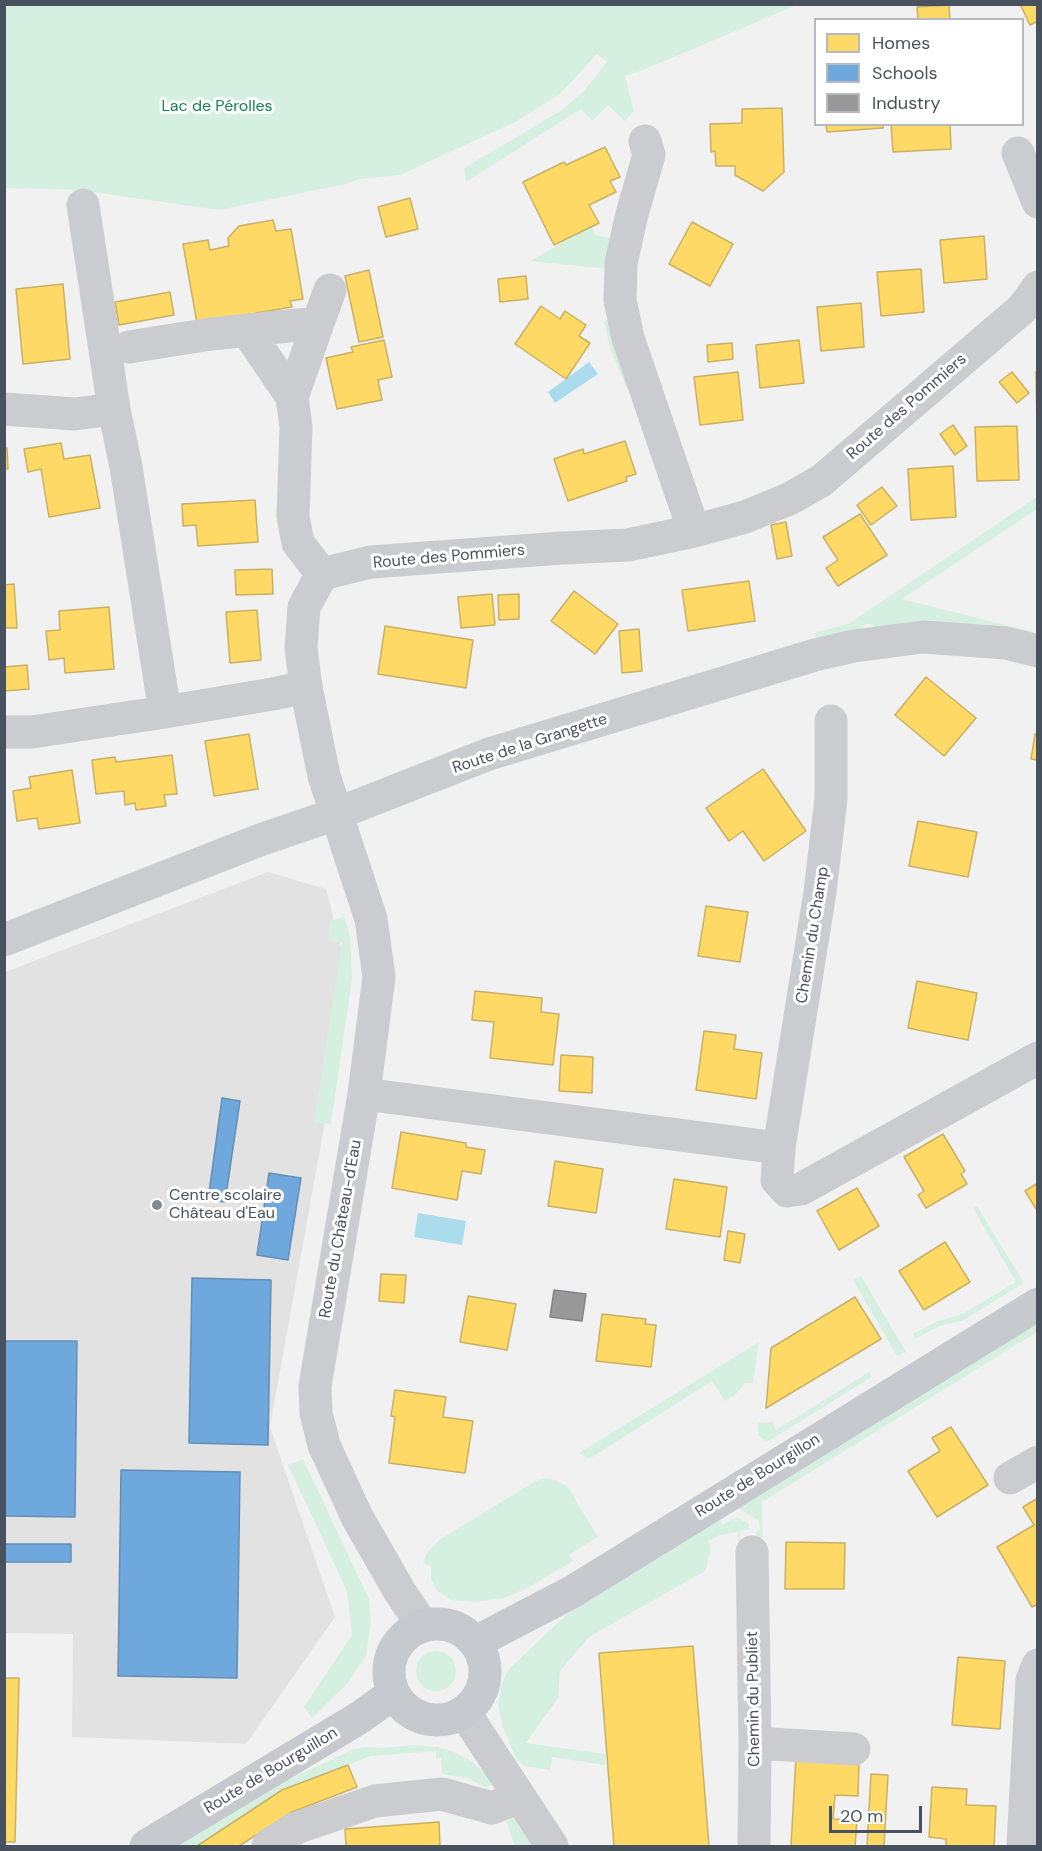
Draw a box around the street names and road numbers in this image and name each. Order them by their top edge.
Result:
street label: Route des Pommiers [843,350,971,464]
street label: Route des Pommiers [372,541,526,573]
street label: Route de la Grangette [450,710,610,778]
street label: Chemin du Champ [793,865,833,1005]
street label: Route du Château-d'Eau [316,1138,366,1320]
street label: Route de Bourgillon [692,1430,824,1522]
street label: Chemin du Publiet [743,1631,765,1767]
street label: Route de Bourguillon [201,1724,341,1818]

